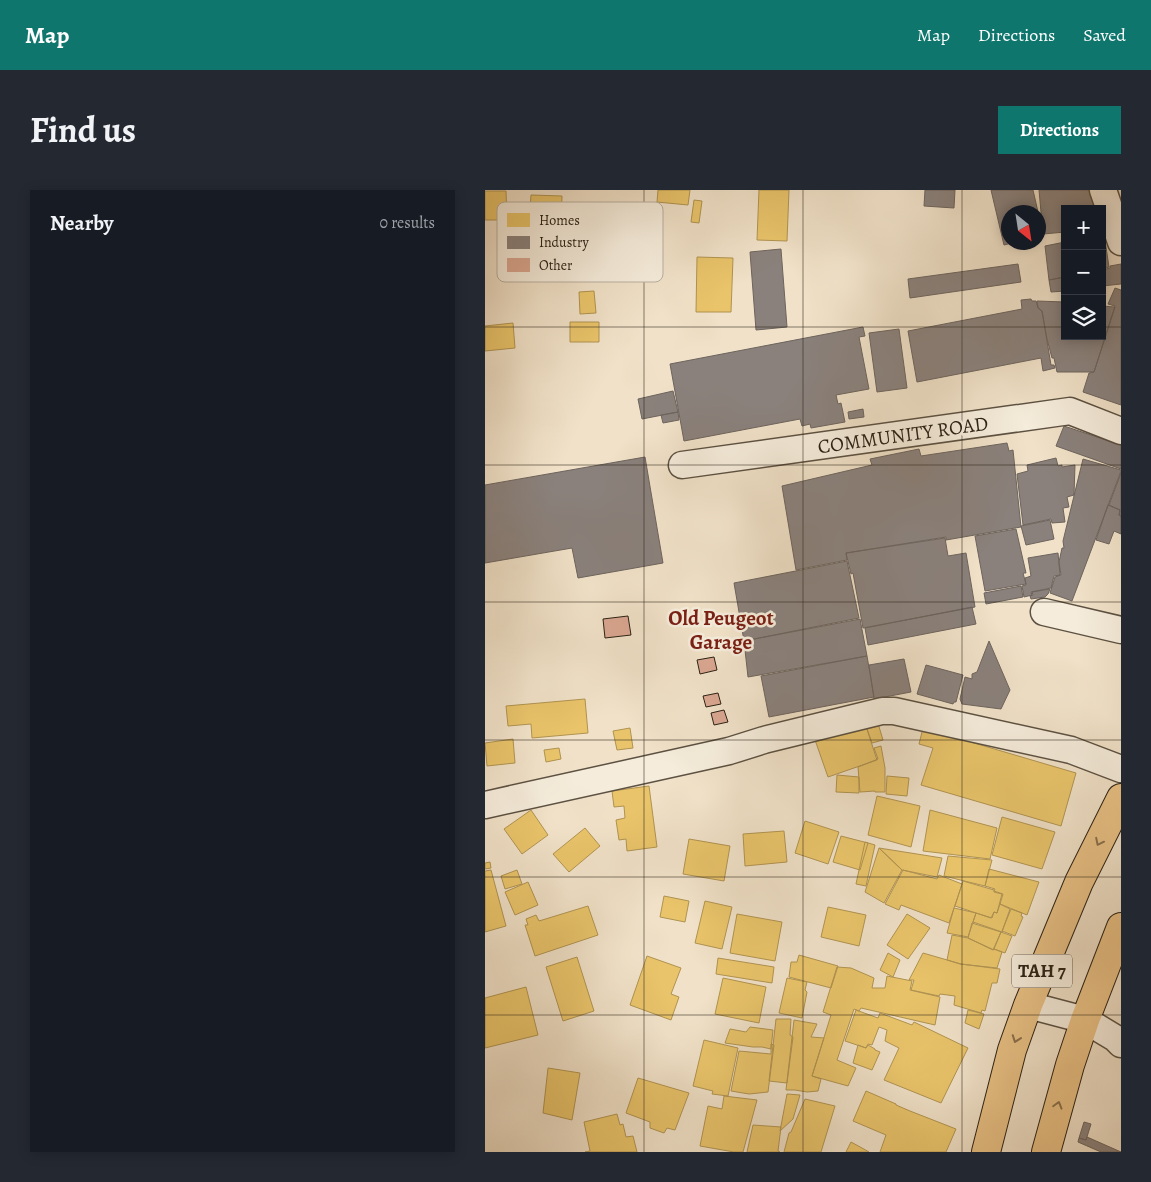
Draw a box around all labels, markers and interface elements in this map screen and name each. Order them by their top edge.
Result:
text: Map [25,19,69,51]
text: Map [917,23,950,47]
text: Directions [978,23,1055,47]
text: Saved [1083,23,1126,47]
text: Find us [30,106,136,154]
button: Directions [998,106,1121,154]
legend [497,202,663,282]
north arrow [1001,205,1046,250]
map controls [1061,205,1106,340]
button: + [1061,205,1106,250]
text: Nearby [50,209,113,237]
text: Homes [539,211,580,230]
text: 0 results [379,212,435,234]
text: Industry [539,233,589,252]
button: − [1061,250,1106,295]
text: Other [539,256,573,275]
button: layers [1061,295,1106,340]
street label: COMMUNITY ROAD [816,410,990,460]
district label: Old Peugeot Garage [668,604,774,656]
one-way arrow [1095,836,1105,845]
road number: TAH 7 [1012,954,1072,988]
one-way arrow [1012,1035,1022,1043]
one-way arrow [1052,1100,1063,1109]

